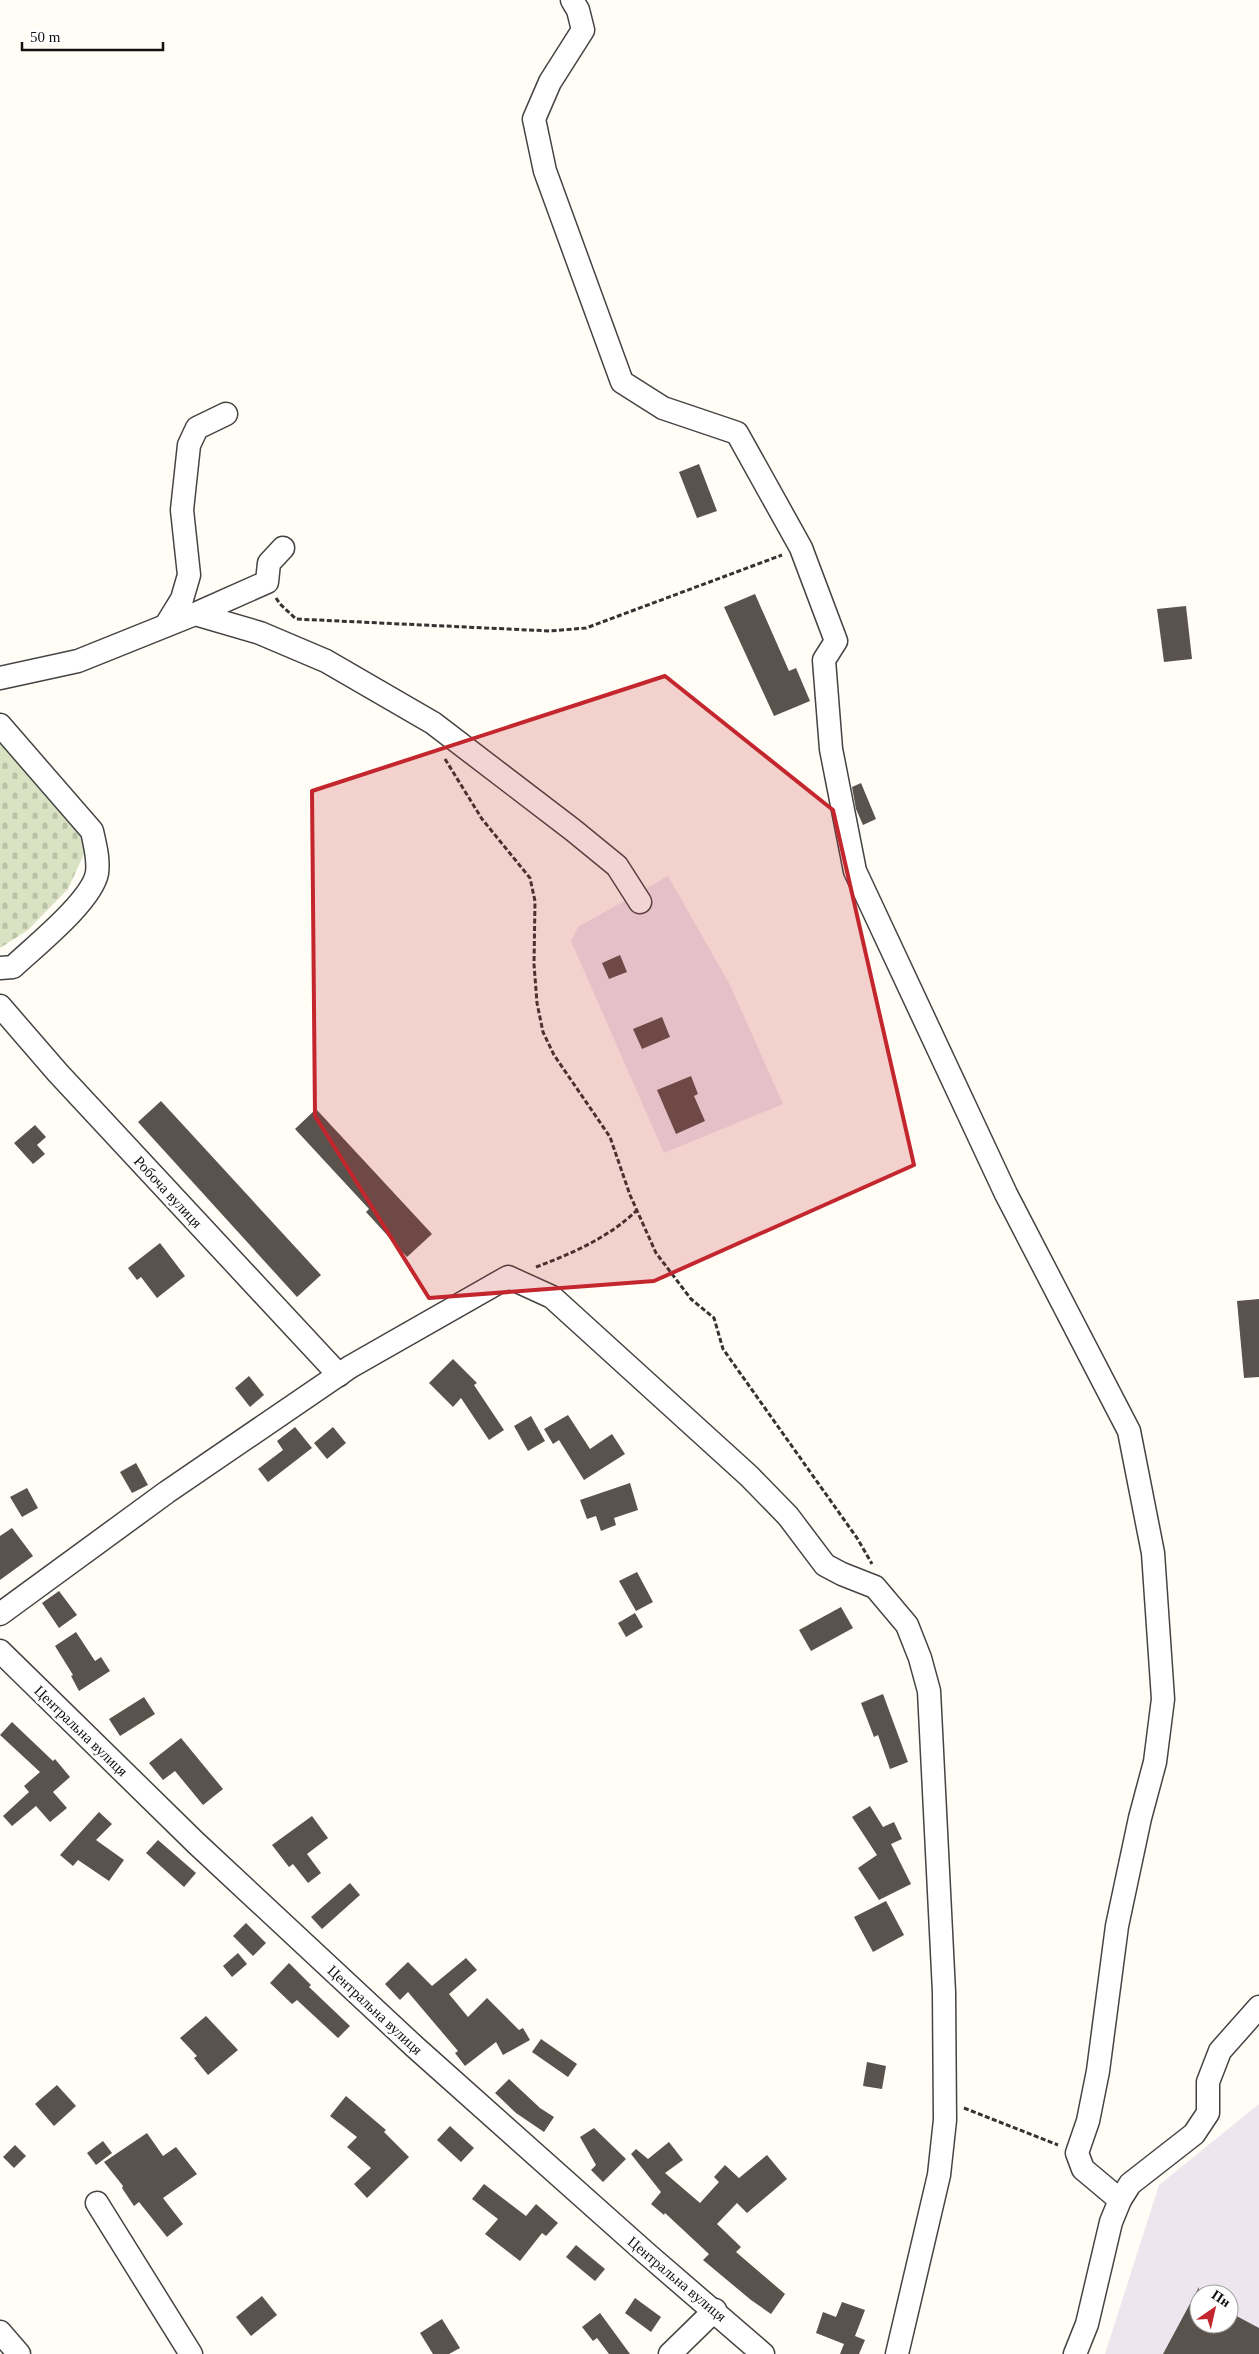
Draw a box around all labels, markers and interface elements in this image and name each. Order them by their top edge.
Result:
scale bar [22,20,164,52]
text: 50 m [30,29,61,45]
street label: Робоча вулиця [131,1153,205,1231]
street label: Центральна вулиця [31,1682,131,1780]
street label: Центральна вулиця [325,1962,426,2058]
street label: Центральна вулиця [625,2233,729,2325]
north arrow [1189,2284,1239,2334]
text: Пн [1209,2287,1233,2310]

